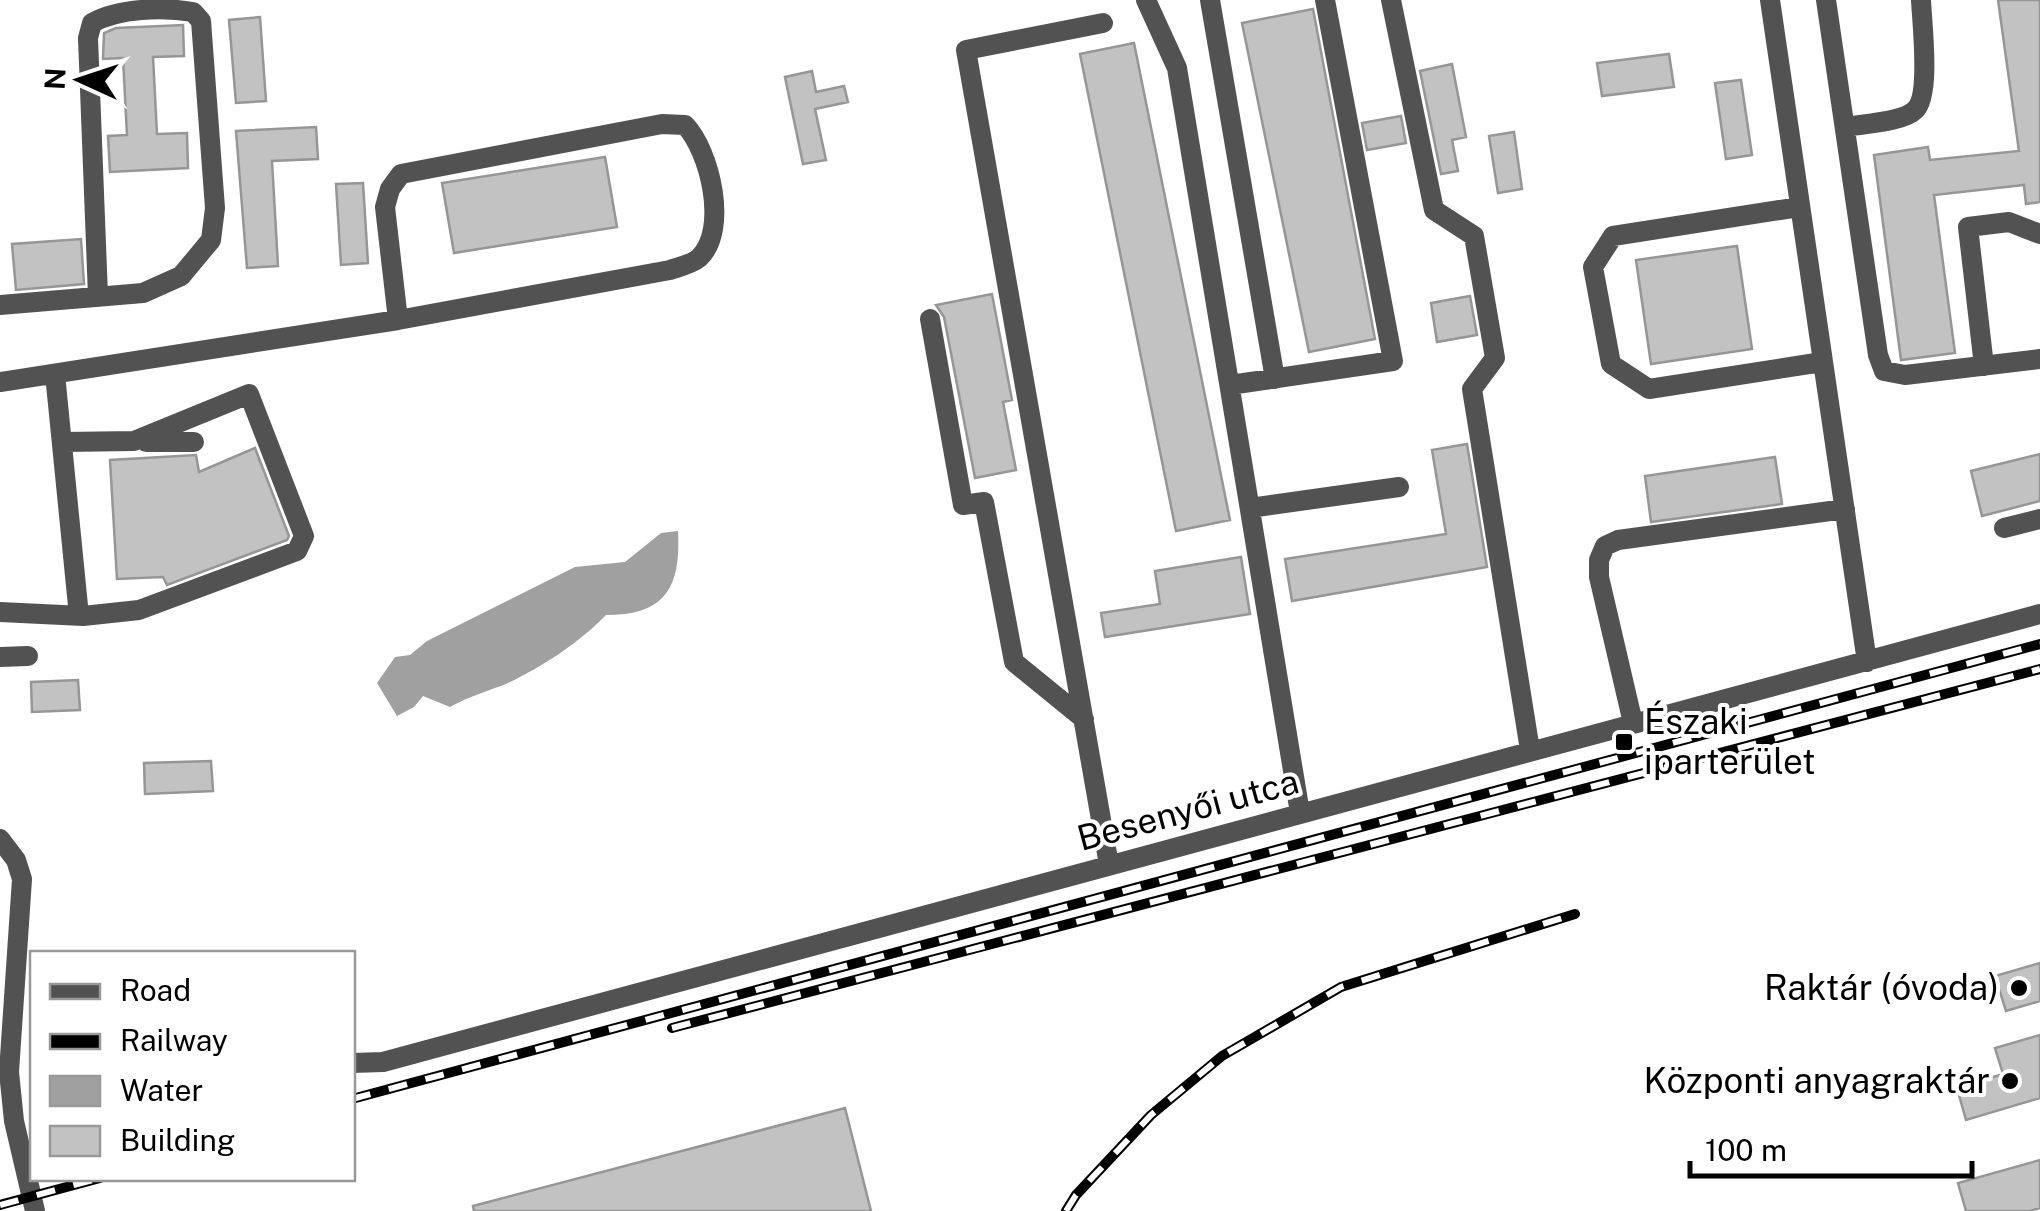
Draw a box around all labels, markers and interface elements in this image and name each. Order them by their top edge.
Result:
north arrow [30,30,130,130]
text: N [37,67,72,90]
place label: Északi iparterület [1644,700,1816,782]
marker: Északi iparterület [1613,731,1635,753]
street label: Besenyői utca [1073,760,1303,859]
legend [30,951,355,1181]
place label: Raktár (óvoda) [1764,967,1999,1008]
text: Road [120,972,191,1008]
marker: Raktár (óvoda) [2008,977,2030,999]
text: Railway [120,1022,228,1058]
place label: Központi anyagraktár [1644,1060,1990,1101]
marker: Központi anyagraktár [1999,1070,2021,1092]
text: Water [120,1072,203,1108]
scale bar [1690,1116,1972,1178]
text: Building [120,1122,235,1158]
text: 100 m [1705,1132,1787,1168]

